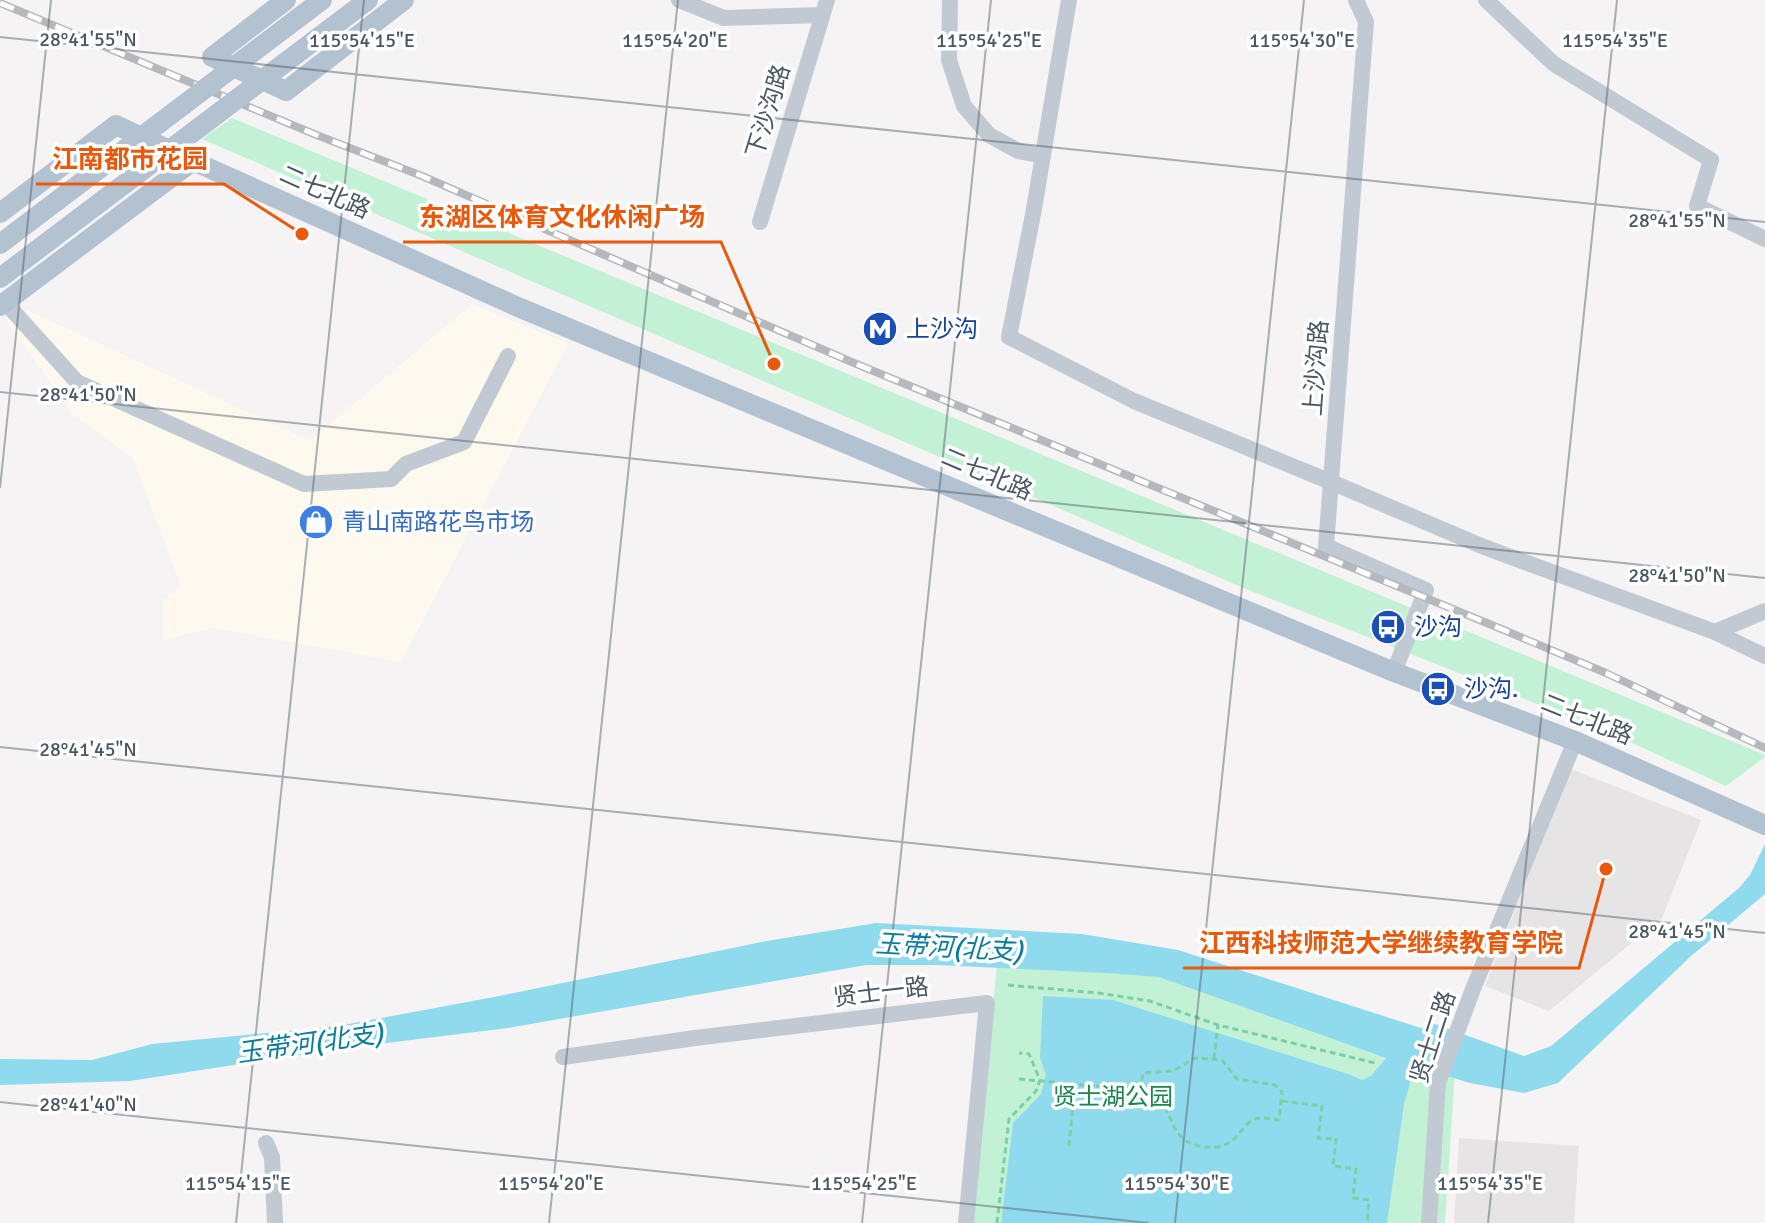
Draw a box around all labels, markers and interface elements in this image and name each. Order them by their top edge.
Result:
text: 28°41'55"N [39,27,137,52]
text: 115°54'15"E [309,28,415,53]
text: 115°54'20"E [622,28,728,53]
text: 115°54'25"E [936,28,1042,53]
text: 115°54'30"E [1249,28,1355,53]
text: 115°54'35"E [1562,28,1668,53]
street label: 下沙沟路 [740,61,796,161]
callout: 江南都市花园 [36,134,224,184]
text: 江南都市花园 [52,144,208,176]
street label: 二七北路 [275,159,375,225]
callout: 东湖区体育文化休闲广场 [403,192,721,242]
text: 东湖区体育文化休闲广场 [419,202,705,234]
text: 28°41'55"N [1628,208,1726,233]
metro station icon: 上沙沟 [861,310,899,348]
place label: 上沙沟 [906,314,978,344]
street label: 上沙沟路 [1298,319,1334,417]
text: 28°41'50"N [39,382,137,407]
street label: 二七北路 [937,441,1037,507]
shop icon: 青山南路花鸟市场 [297,503,335,541]
place label: 青山南路花鸟市场 [342,507,534,537]
text: 28°41'50"N [1628,563,1726,588]
bus stop icon: 沙沟 [1369,608,1407,646]
place label: 沙沟 [1414,612,1462,642]
bus stop icon: 沙沟. [1419,670,1457,708]
place label: 沙沟. [1464,674,1518,704]
street label: 二七北路 [1537,687,1637,751]
text: 28°41'45"N [39,737,137,762]
callout: 江西科技师范大学继续教育学院 [1183,918,1579,968]
text: 28°41'45"N [1628,919,1726,944]
water label: 玉带河(北支) [875,928,1025,968]
text: 江西科技师范大学继续教育学院 [1199,928,1563,960]
street label: 贤士一路 [832,971,930,1013]
street label: 贤士二路 [1404,987,1462,1087]
water label: 玉带河(北支) [235,1018,387,1070]
park label: 贤士湖公园 [1053,1082,1173,1112]
text: 28°41'40"N [39,1092,137,1117]
text: 115°54'15"E [185,1171,291,1196]
text: 115°54'20"E [498,1171,604,1196]
text: 115°54'25"E [811,1171,917,1196]
text: 115°54'30"E [1124,1171,1230,1196]
text: 115°54'35"E [1437,1171,1543,1196]

